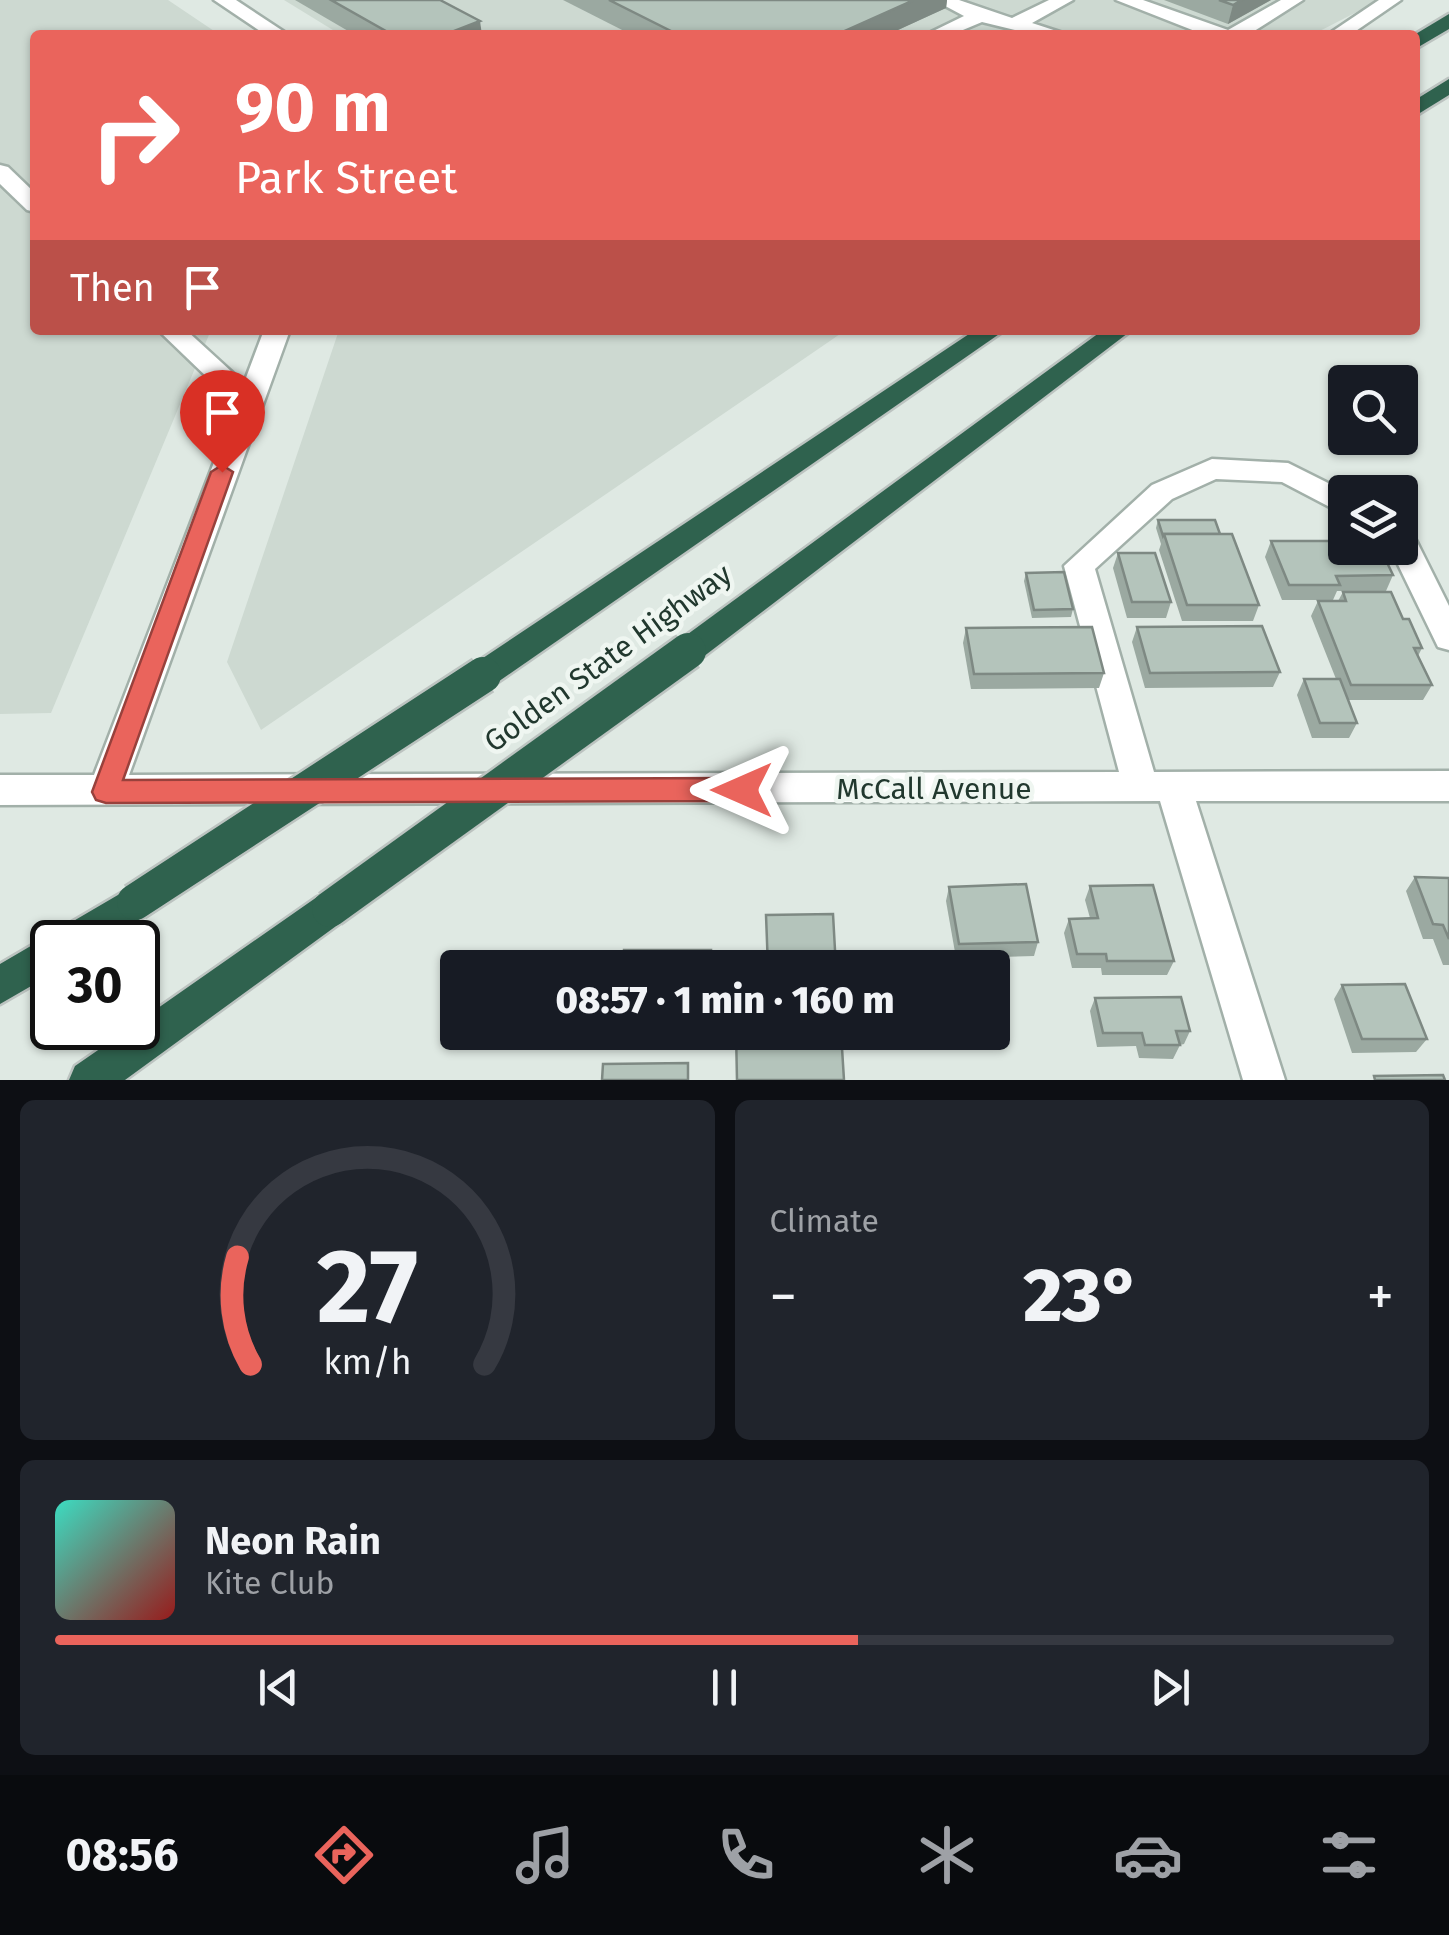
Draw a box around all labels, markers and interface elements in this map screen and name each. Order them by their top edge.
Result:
text: 90 m [235,66,391,150]
icon: right [70,70,200,200]
text: Park Street [235,151,458,205]
icon: arrive [175,260,230,315]
text: Then [70,265,155,311]
map controls [1328,365,1418,565]
button: search [1328,365,1418,455]
pin [180,370,265,473]
icon: arrive [195,385,250,440]
button: layers [1328,475,1418,565]
street label: Golden State Highway [477,556,739,760]
position arrow [690,738,794,842]
street label: McCall Avenue [836,771,1032,807]
speed limit sign: 30 [30,920,160,1050]
text: 08:57 · 1 min · 160 m [555,977,895,1023]
text: Climate [770,1202,879,1240]
text: 27 [317,1225,418,1350]
text: 23° [1023,1251,1140,1341]
text: − [770,1264,797,1330]
text: + [1367,1264,1394,1330]
text: km/h [323,1341,411,1383]
text: Neon Rain [205,1518,381,1564]
text: Kite Club [205,1564,334,1602]
icon: previous [251,1660,306,1715]
icon: pause [697,1660,752,1715]
icon: next [1143,1660,1198,1715]
icon: directions [309,1820,379,1890]
icon: music [510,1820,580,1890]
icon: phone [711,1820,781,1890]
icon: climate [912,1820,982,1890]
icon: car [1113,1820,1183,1890]
icon: filters [1314,1820,1384,1890]
text: 08:56 [65,1828,179,1882]

